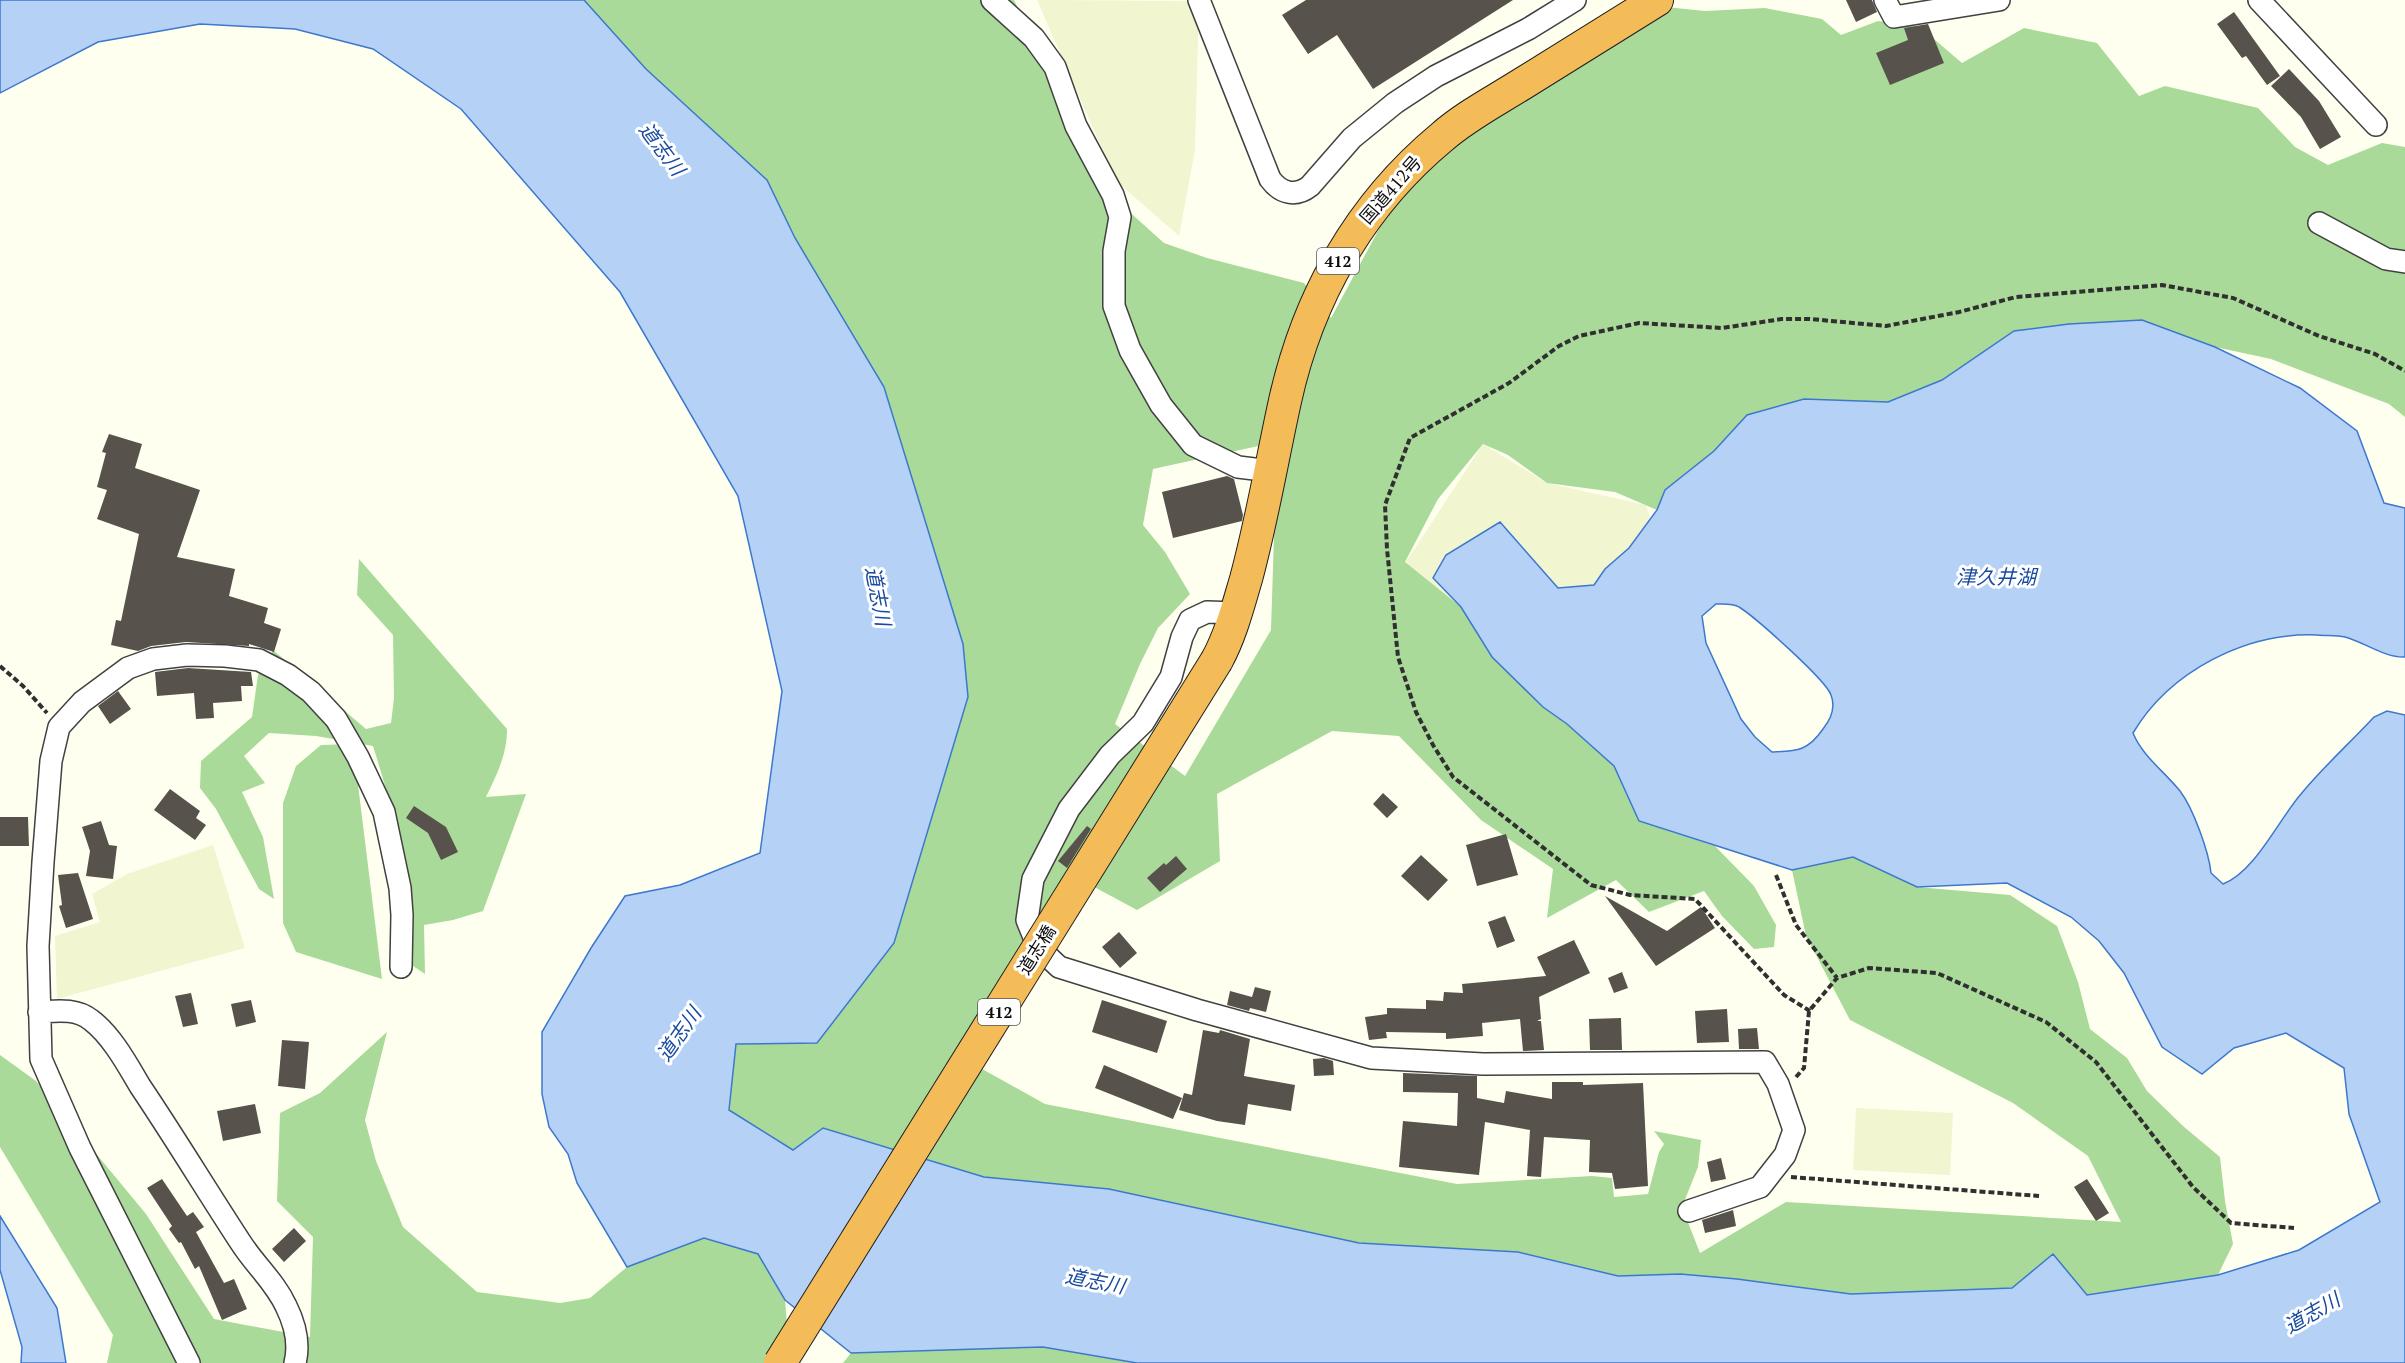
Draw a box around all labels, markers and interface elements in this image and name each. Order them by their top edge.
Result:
water label: 道志川 [634,117,692,182]
street label: 国道412号 [1354,150,1426,228]
road number: 412 [1317,248,1359,274]
water label: 津久井湖 [1956,563,2039,590]
water label: 道志川 [860,564,898,630]
street label: 道志橋 [1012,920,1061,979]
road number: 412 [978,999,1020,1025]
water label: 道志川 [650,1000,708,1066]
water label: 道志川 [1063,1262,1129,1300]
water label: 道志川 [2279,1285,2346,1339]

